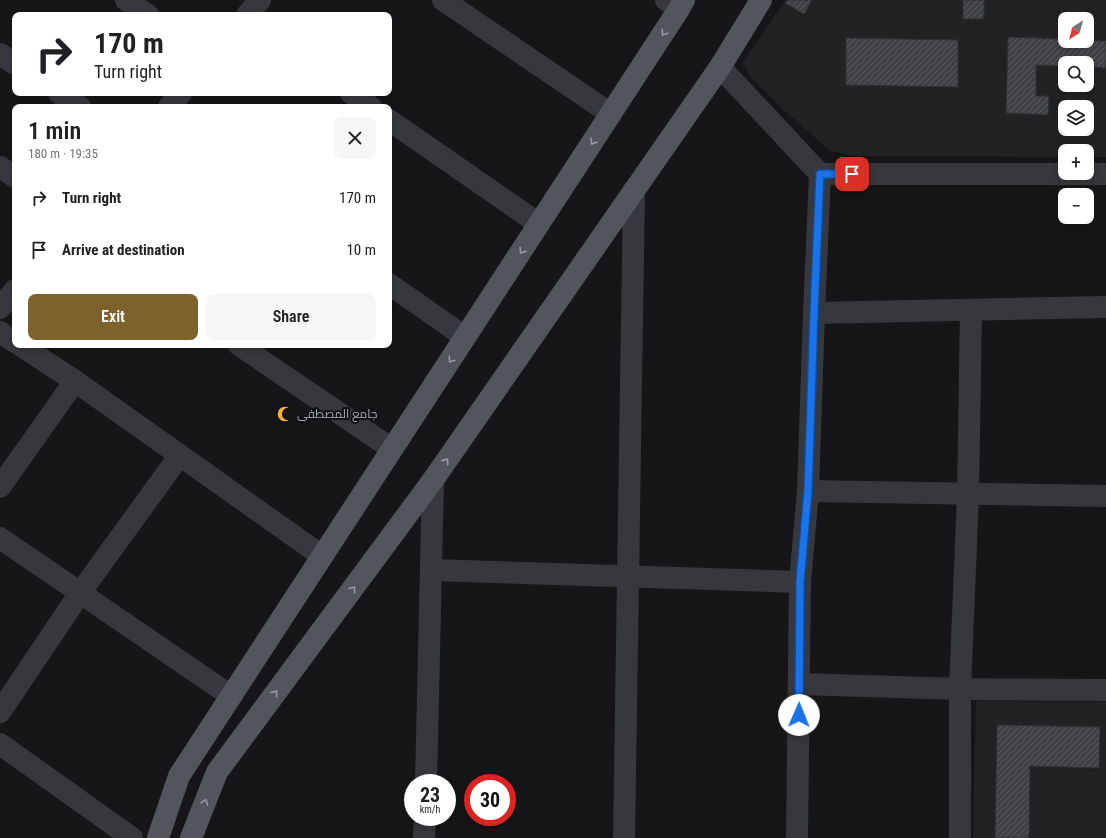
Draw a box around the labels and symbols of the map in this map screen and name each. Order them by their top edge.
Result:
north arrow [1058,12,1094,48]
one-way arrow [661,29,669,36]
one-way arrow [590,138,598,145]
pin [835,157,869,191]
one-way arrow [519,247,526,254]
one-way arrow [448,356,455,363]
mosque icon: جامع المصطفى [276,405,294,423]
place label: جامع المصطفى [297,407,377,422]
one-way arrow [441,458,449,465]
one-way arrow [348,586,355,593]
one-way arrow [270,690,278,697]
position arrow [778,694,820,736]
speed limit sign: 30 [464,774,516,826]
one-way arrow [201,798,209,805]

